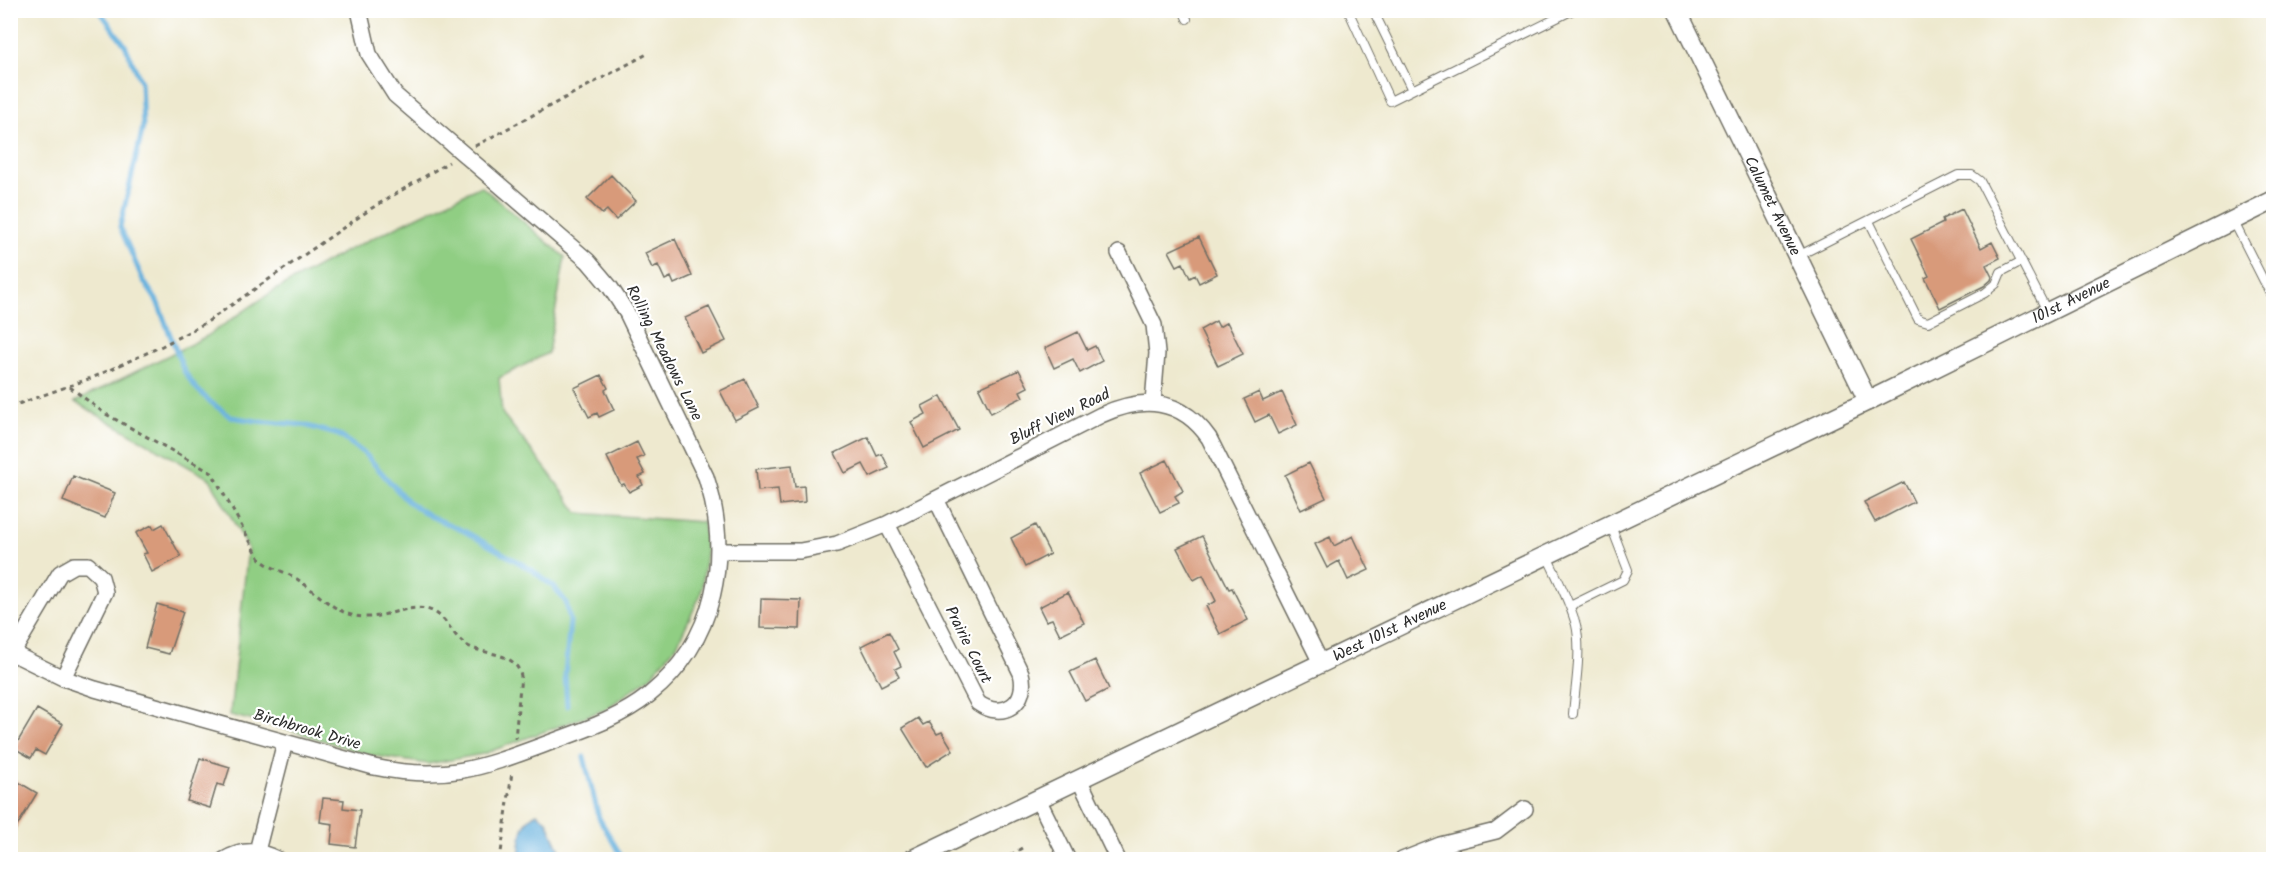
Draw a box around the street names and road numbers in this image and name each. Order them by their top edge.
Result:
street label: Calumet Avenue [1738,152,1808,260]
street label: 101st Avenue [2028,270,2115,330]
street label: Rolling Meadows Lane [619,281,709,425]
street label: Bluff View Road [1006,381,1115,452]
street label: West 101st Avenue [1329,592,1451,668]
street label: Prairie Court [938,602,999,689]
street label: Birchbrook Drive [250,703,364,757]

